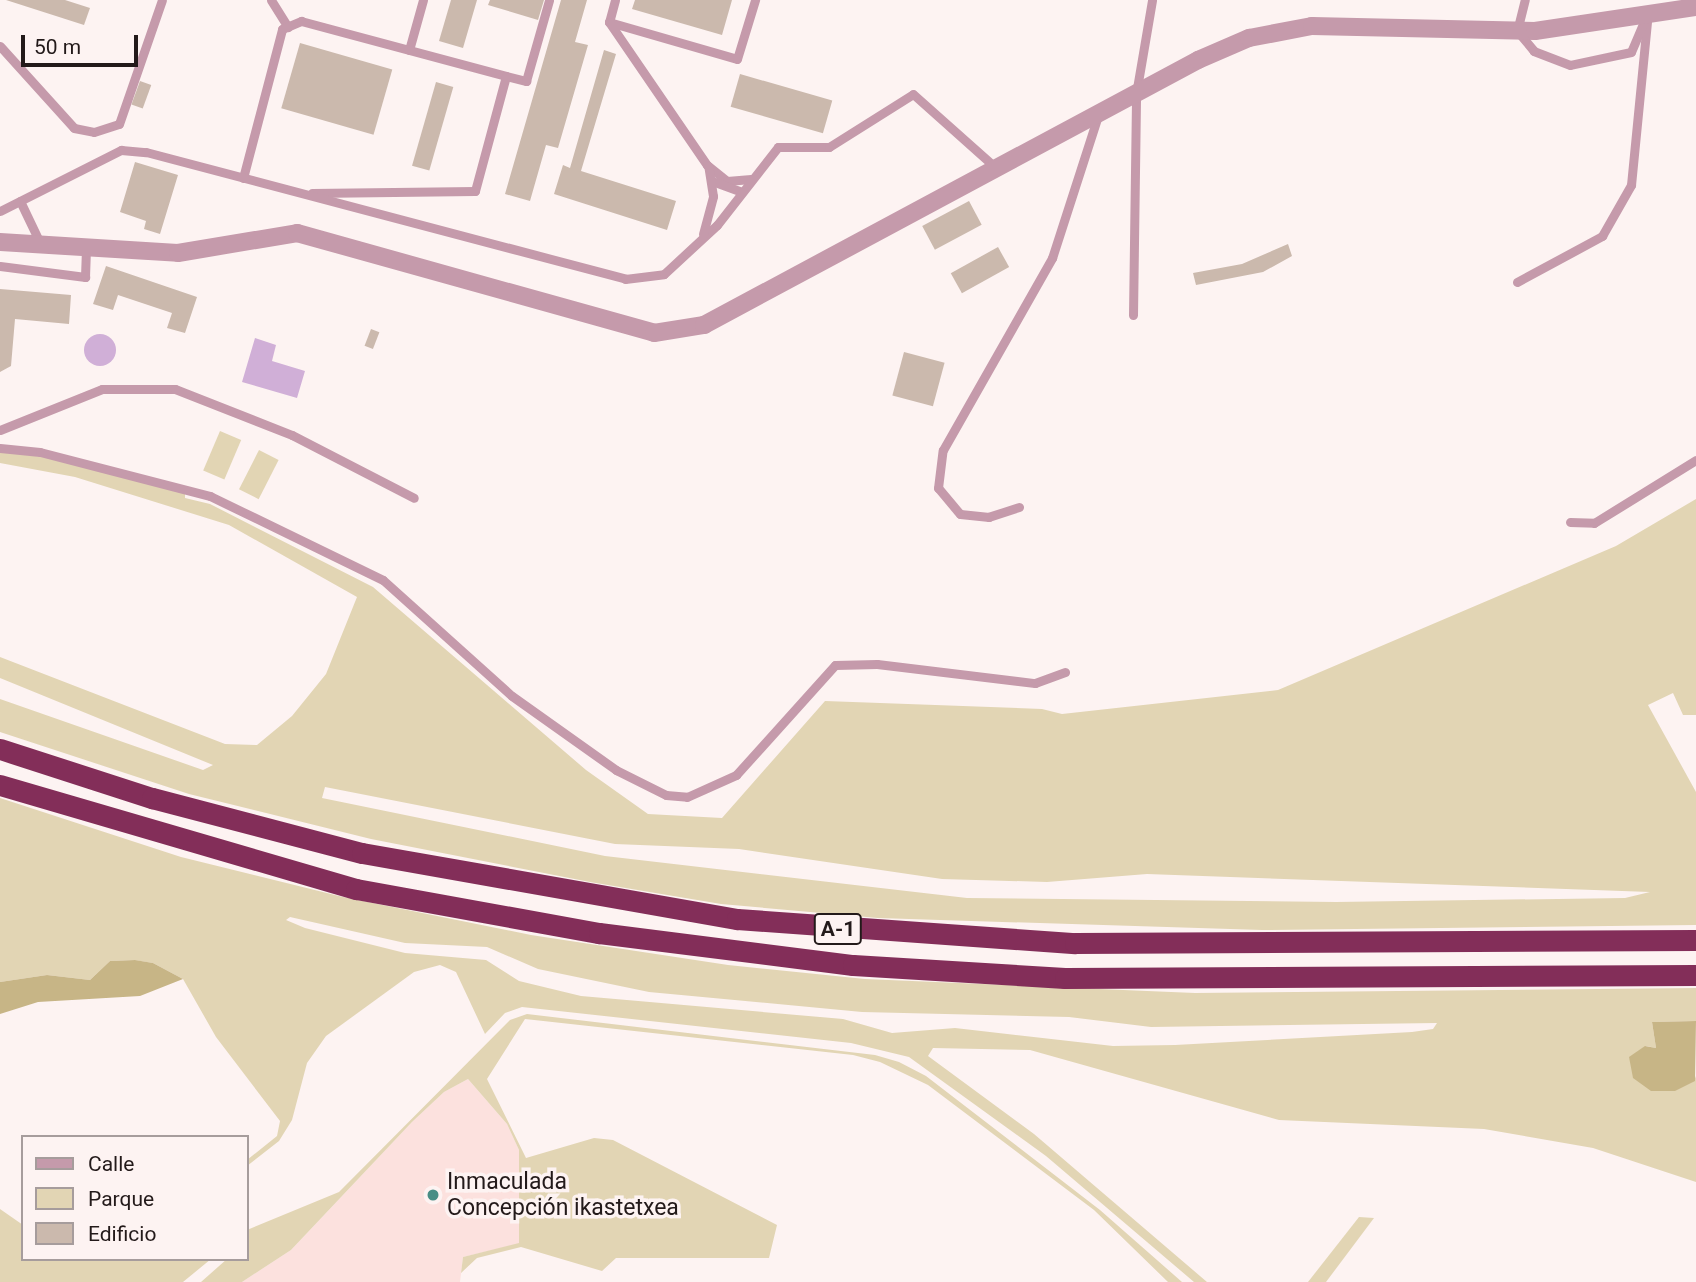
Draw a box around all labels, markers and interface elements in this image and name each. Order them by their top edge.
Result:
scale bar [24,21,142,65]
text: 50 m [34,35,81,59]
road number: A-1 [814,912,862,946]
legend [21,1135,248,1261]
text: Calle [88,1152,134,1176]
place label: Inmaculada Concepción ikastetxea [447,1168,679,1222]
text: Parque [88,1187,154,1211]
marker: Inmaculada Concepción ikastetxea [425,1187,441,1203]
text: Edificio [88,1222,156,1246]

